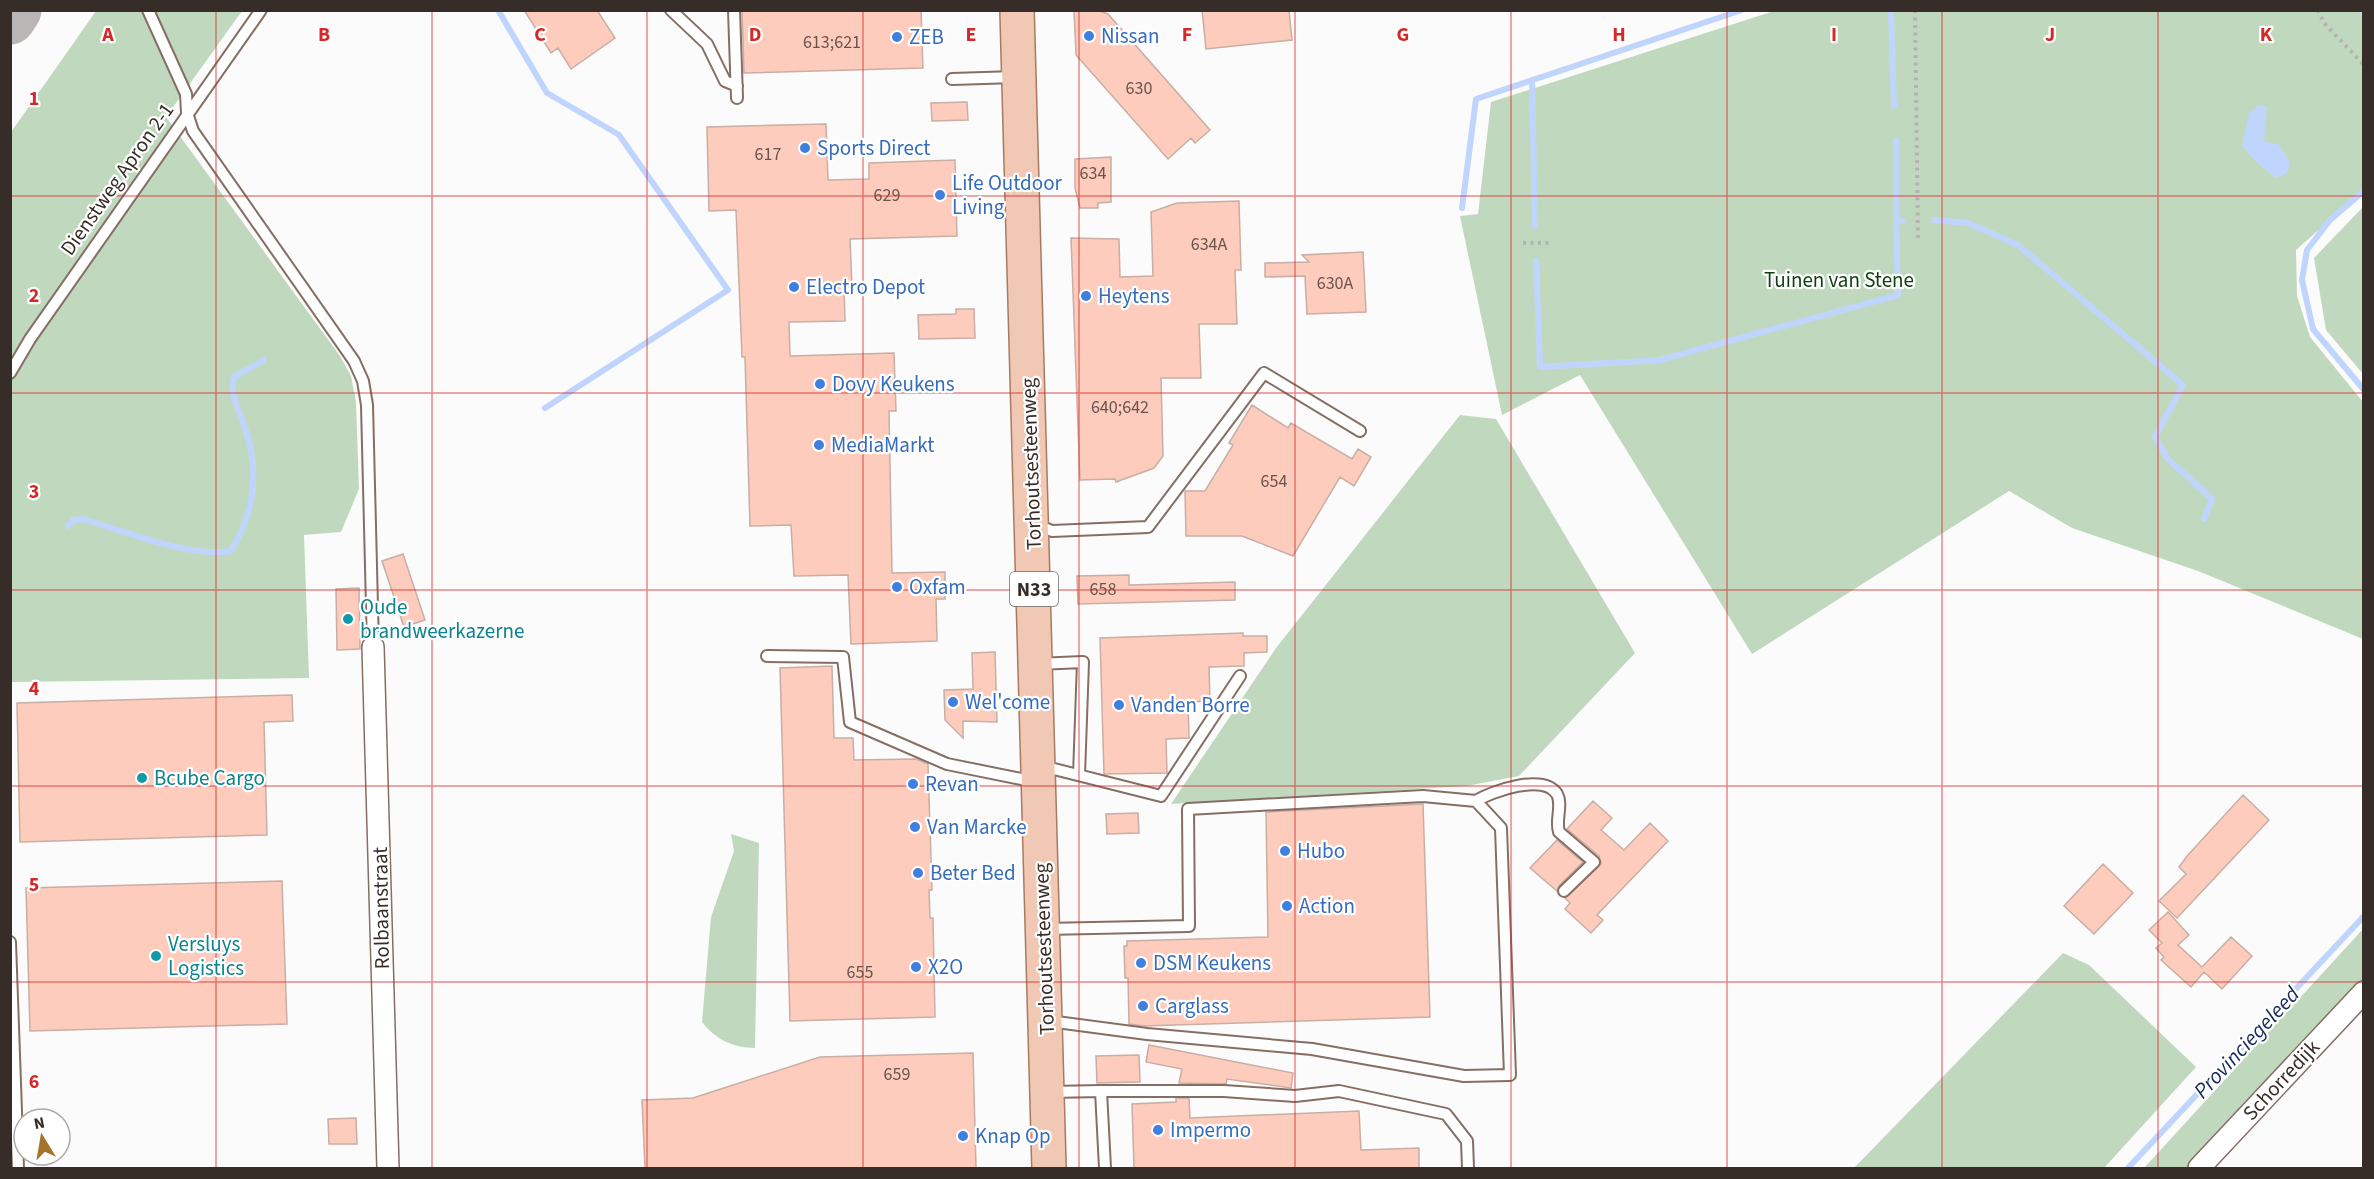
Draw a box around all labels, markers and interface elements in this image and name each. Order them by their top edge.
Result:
text: A [101,21,114,49]
text: B [318,21,330,49]
text: C [534,21,546,49]
text: D [749,21,761,49]
text: E [966,21,976,49]
place label: Nissan [1101,21,1159,51]
text: F [1182,21,1192,49]
text: G [1397,21,1409,49]
text: H [1612,21,1626,49]
text: I [1831,21,1837,49]
text: J [2045,21,2055,49]
text: K [2260,21,2273,49]
place label: ZEB [909,22,944,52]
marker: Nissan [1082,29,1096,43]
house number: 613;621 [803,30,861,55]
marker: ZEB [890,30,904,44]
house number: 630 [1126,76,1152,101]
text: 1 [29,85,39,113]
street label: Dienstweg Apron 2-1 [53,97,181,261]
place label: Sports Direct [817,133,930,163]
marker: Sports Direct [798,141,812,155]
house number: 617 [755,142,781,167]
house number: 634 [1080,161,1106,186]
place label: Life Outdoor Living [952,168,1063,222]
house number: 629 [874,183,900,208]
marker: Life Outdoor Living [933,188,947,202]
house number: 634A [1191,232,1228,257]
park label: Tuinen van Stene [1764,265,1914,295]
house number: 630A [1317,271,1354,296]
place label: Electro Depot [806,272,925,302]
marker: Electro Depot [787,280,801,294]
place label: Heytens [1098,281,1170,311]
text: 2 [29,282,39,310]
marker: Heytens [1079,289,1093,303]
place label: Dovy Keukens [832,369,955,399]
marker: Dovy Keukens [813,377,827,391]
street label: Torhoutsesteenweg [1013,377,1049,551]
house number: 640;642 [1091,395,1149,420]
place label: MediaMarkt [831,430,934,460]
marker: MediaMarkt [812,438,826,452]
house number: 654 [1261,469,1287,494]
text: 3 [29,478,39,506]
place label: Oxfam [909,572,966,602]
road number: N33 [1010,572,1058,606]
house number: 658 [1090,577,1116,602]
marker: Oxfam [890,580,904,594]
place label: Oude brandweerkazerne [360,592,524,646]
marker: Oude brandweerkazerne [341,612,355,626]
text: 4 [29,675,40,703]
place label: Wel'come [965,687,1050,717]
place label: Vanden Borre [1131,690,1250,720]
marker: Wel'come [946,695,960,709]
marker: Vanden Borre [1112,698,1126,712]
place label: Bcube Cargo [154,763,265,793]
place label: Revan [925,769,979,799]
marker: Bcube Cargo [135,771,149,785]
marker: Revan [906,777,920,791]
place label: Van Marcke [927,812,1027,842]
marker: Van Marcke [908,820,922,834]
place label: Hubo [1297,836,1345,866]
marker: Hubo [1278,844,1292,858]
street label: Rolbaanstraat [365,846,397,970]
place label: Beter Bed [930,858,1016,888]
street label: Torhoutsesteenweg [1026,862,1062,1036]
marker: Beter Bed [911,866,925,880]
text: 5 [29,871,39,899]
place label: Action [1299,891,1355,921]
marker: Action [1280,899,1294,913]
place label: Versluys Logistics [168,929,244,983]
place label: DSM Keukens [1153,948,1271,978]
marker: Versluys Logistics [149,949,163,963]
place label: X2O [928,952,963,982]
marker: DSM Keukens [1134,956,1148,970]
house number: 655 [847,960,873,985]
marker: X2O [909,960,923,974]
water label: Provinciegeleed [2186,979,2308,1106]
place label: Carglass [1155,991,1229,1021]
marker: Carglass [1136,999,1150,1013]
street label: Schorredijk [2236,1032,2327,1127]
house number: 659 [884,1062,910,1087]
text: 6 [29,1068,39,1096]
north arrow [12,1107,72,1167]
text: N [32,1111,47,1135]
place label: Impermo [1170,1115,1251,1145]
place label: Knap Op [975,1121,1051,1151]
marker: Impermo [1151,1123,1165,1137]
marker: Knap Op [956,1129,970,1143]

